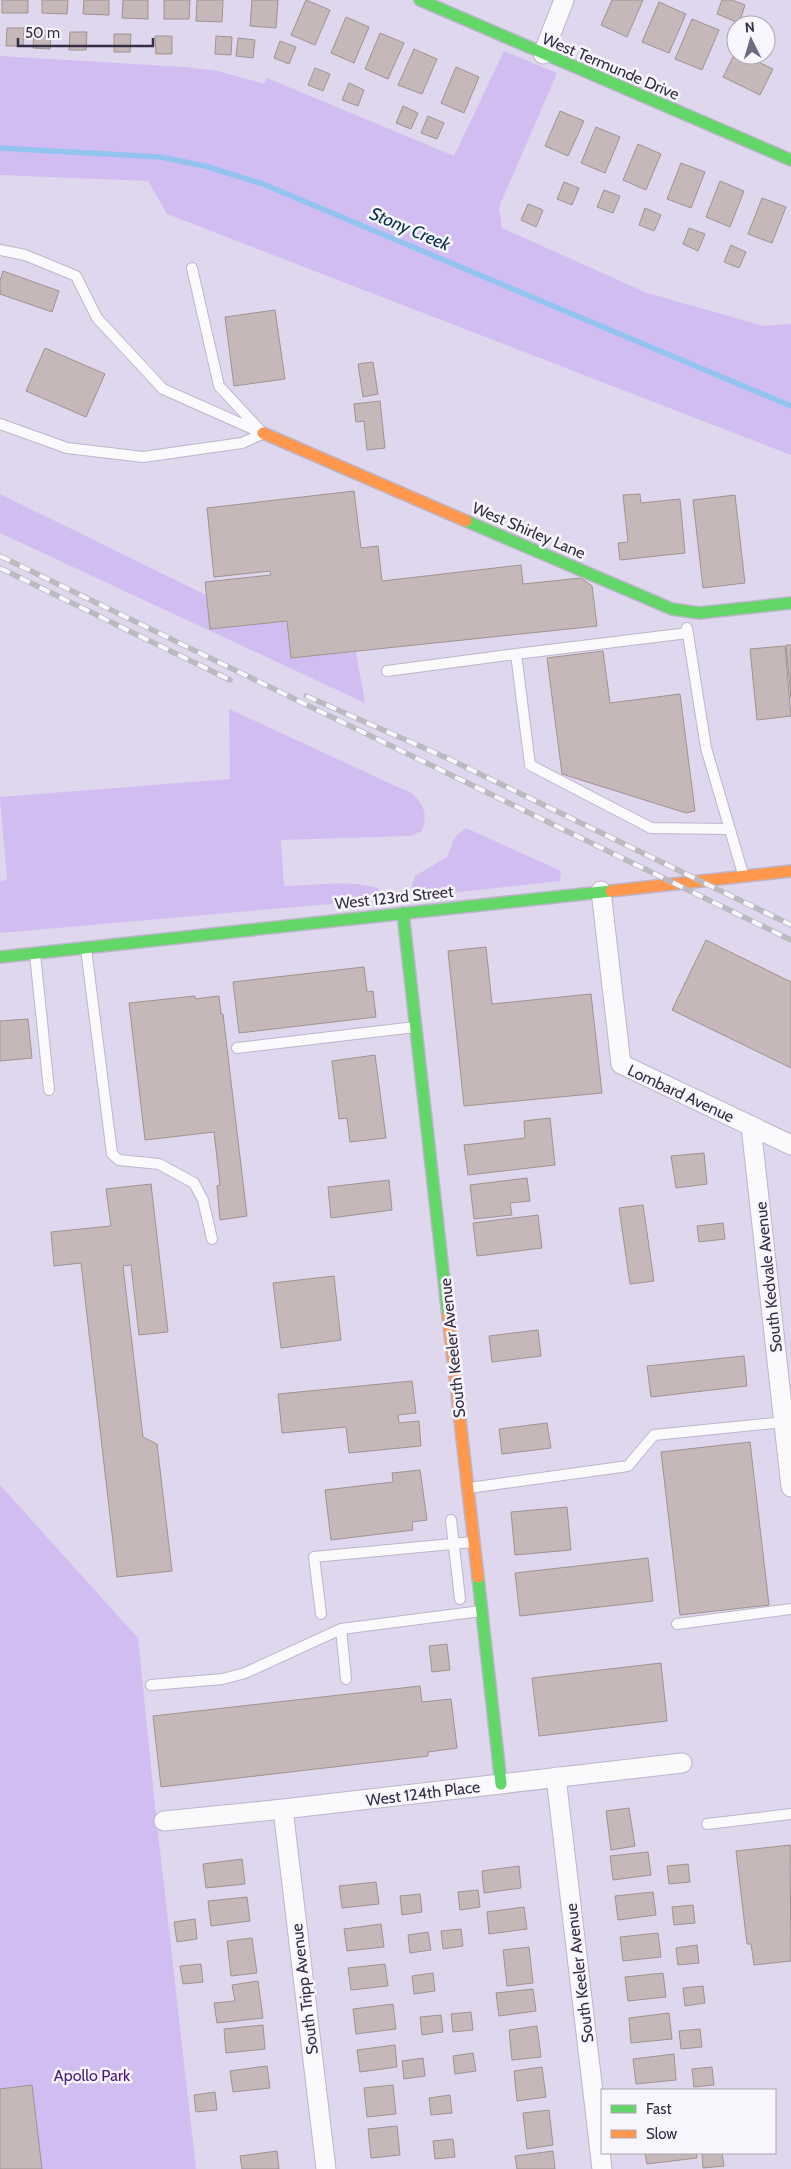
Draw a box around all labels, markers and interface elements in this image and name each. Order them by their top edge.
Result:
scale bar [18,15,152,47]
north arrow [726,15,776,65]
text: N [744,18,756,36]
text: 50 m [25,24,60,42]
street label: West Termunde Drive [540,29,682,104]
water label: Stony Creek [367,202,455,256]
street label: West Shirley Lane [469,498,588,563]
street label: West 123rd Street [334,882,455,913]
street label: Lombard Avenue [625,1060,737,1126]
street label: South Kedvale Avenue [751,1201,786,1353]
street label: South Keeler Avenue [436,1277,469,1419]
street label: West 124th Place [365,1777,481,1810]
street label: South Keeler Avenue [562,1902,597,2044]
street label: South Tripp Avenue [287,1922,322,2056]
park label: Apollo Park [54,2066,131,2085]
legend [601,2089,776,2154]
text: Fast [646,2100,671,2118]
text: Slow [646,2125,677,2143]

